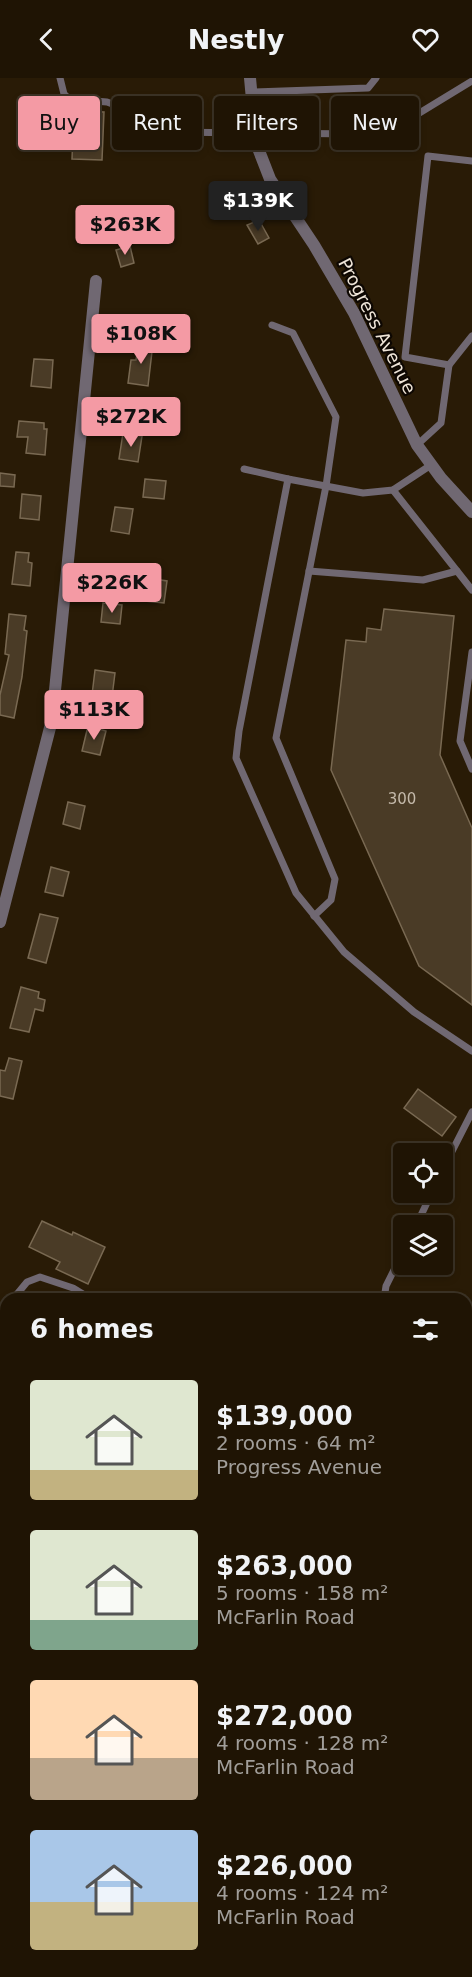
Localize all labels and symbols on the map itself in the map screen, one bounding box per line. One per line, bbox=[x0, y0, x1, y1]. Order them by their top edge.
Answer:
pin: $139K bbox=[216, 181, 300, 232]
pin: $263K bbox=[83, 205, 167, 256]
street label: Progress Avenue bbox=[334, 254, 421, 397]
pin: $108K bbox=[99, 314, 183, 365]
pin: $272K bbox=[89, 397, 173, 448]
pin: $226K bbox=[70, 563, 154, 614]
pin: $113K bbox=[52, 690, 136, 741]
house number: 300 bbox=[388, 790, 416, 808]

